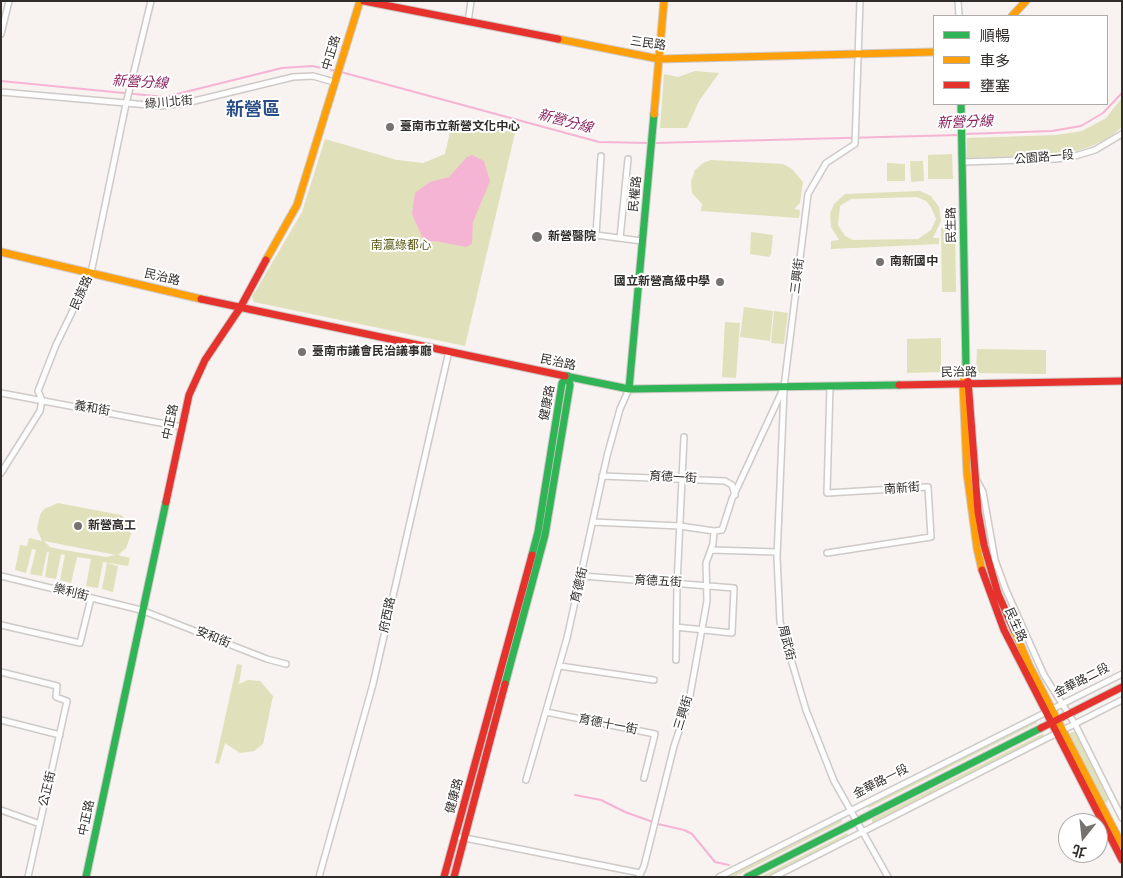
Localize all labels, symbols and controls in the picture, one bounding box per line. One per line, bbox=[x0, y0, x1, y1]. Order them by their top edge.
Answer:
legend bbox=[933, 15, 1108, 105]
text: 順暢 bbox=[980, 27, 1010, 45]
street label: 中正路 bbox=[320, 34, 344, 72]
street label: 三民路 bbox=[629, 34, 667, 54]
text: 車多 bbox=[980, 52, 1010, 70]
water label: 新營分線 bbox=[112, 73, 168, 93]
text: 壅塞 bbox=[980, 77, 1010, 95]
street label: 綠川北街 bbox=[144, 94, 194, 112]
district label: 新營區 bbox=[226, 99, 280, 121]
water label: 新營分線 bbox=[536, 107, 594, 137]
water label: 新營分線 bbox=[937, 114, 993, 132]
place label: 臺南市立新營文化中心 bbox=[400, 120, 520, 134]
marker: 臺南市立新營文化中心 bbox=[384, 121, 396, 133]
street label: 公園路一段 bbox=[1013, 148, 1075, 168]
street label: 民權路 bbox=[627, 175, 645, 213]
street label: 民生路 bbox=[944, 207, 960, 243]
marker: 新營醫院 bbox=[530, 230, 544, 244]
place label: 新營醫院 bbox=[548, 230, 596, 244]
park label: 南瀛綠都心 bbox=[371, 239, 431, 253]
place label: 南新國中 bbox=[890, 255, 938, 269]
marker: 南新國中 bbox=[874, 256, 886, 268]
street label: 三興街 bbox=[789, 257, 807, 295]
street label: 民治路 bbox=[143, 267, 181, 289]
street label: 民族路 bbox=[68, 274, 96, 312]
place label: 國立新營高級中學 bbox=[614, 275, 710, 289]
marker: 國立新營高級中學 bbox=[714, 276, 726, 288]
place label: 臺南市議會民治議事廳 bbox=[312, 345, 432, 359]
marker: 臺南市議會民治議事廳 bbox=[296, 346, 308, 358]
street label: 民治路 bbox=[539, 352, 577, 374]
street label: 民治路 bbox=[941, 365, 977, 381]
street label: 健康路 bbox=[537, 384, 559, 422]
street label: 義和街 bbox=[73, 399, 111, 419]
street label: 中正路 bbox=[160, 403, 182, 441]
street label: 育德一街 bbox=[649, 470, 697, 486]
street label: 南新街 bbox=[884, 481, 920, 497]
place label: 新營高工 bbox=[88, 519, 136, 533]
marker: 新營高工 bbox=[72, 520, 84, 532]
street label: 育德街 bbox=[569, 566, 591, 604]
street label: 育德五街 bbox=[634, 574, 682, 590]
street label: 樂利街 bbox=[52, 582, 90, 604]
street label: 府西路 bbox=[377, 596, 399, 634]
street label: 民生路 bbox=[1001, 606, 1029, 644]
street label: 周武街 bbox=[775, 624, 797, 662]
street label: 安和街 bbox=[194, 625, 232, 651]
street label: 金華路二段 bbox=[1052, 661, 1112, 701]
street label: 三興街 bbox=[672, 694, 696, 732]
street label: 育德十一街 bbox=[577, 712, 639, 738]
street label: 金華路一段 bbox=[851, 762, 911, 802]
street label: 公正街 bbox=[37, 770, 59, 808]
street label: 健康路 bbox=[443, 777, 467, 815]
street label: 中正路 bbox=[76, 799, 98, 837]
north arrow bbox=[1058, 813, 1108, 863]
text: 北 bbox=[1070, 842, 1088, 861]

